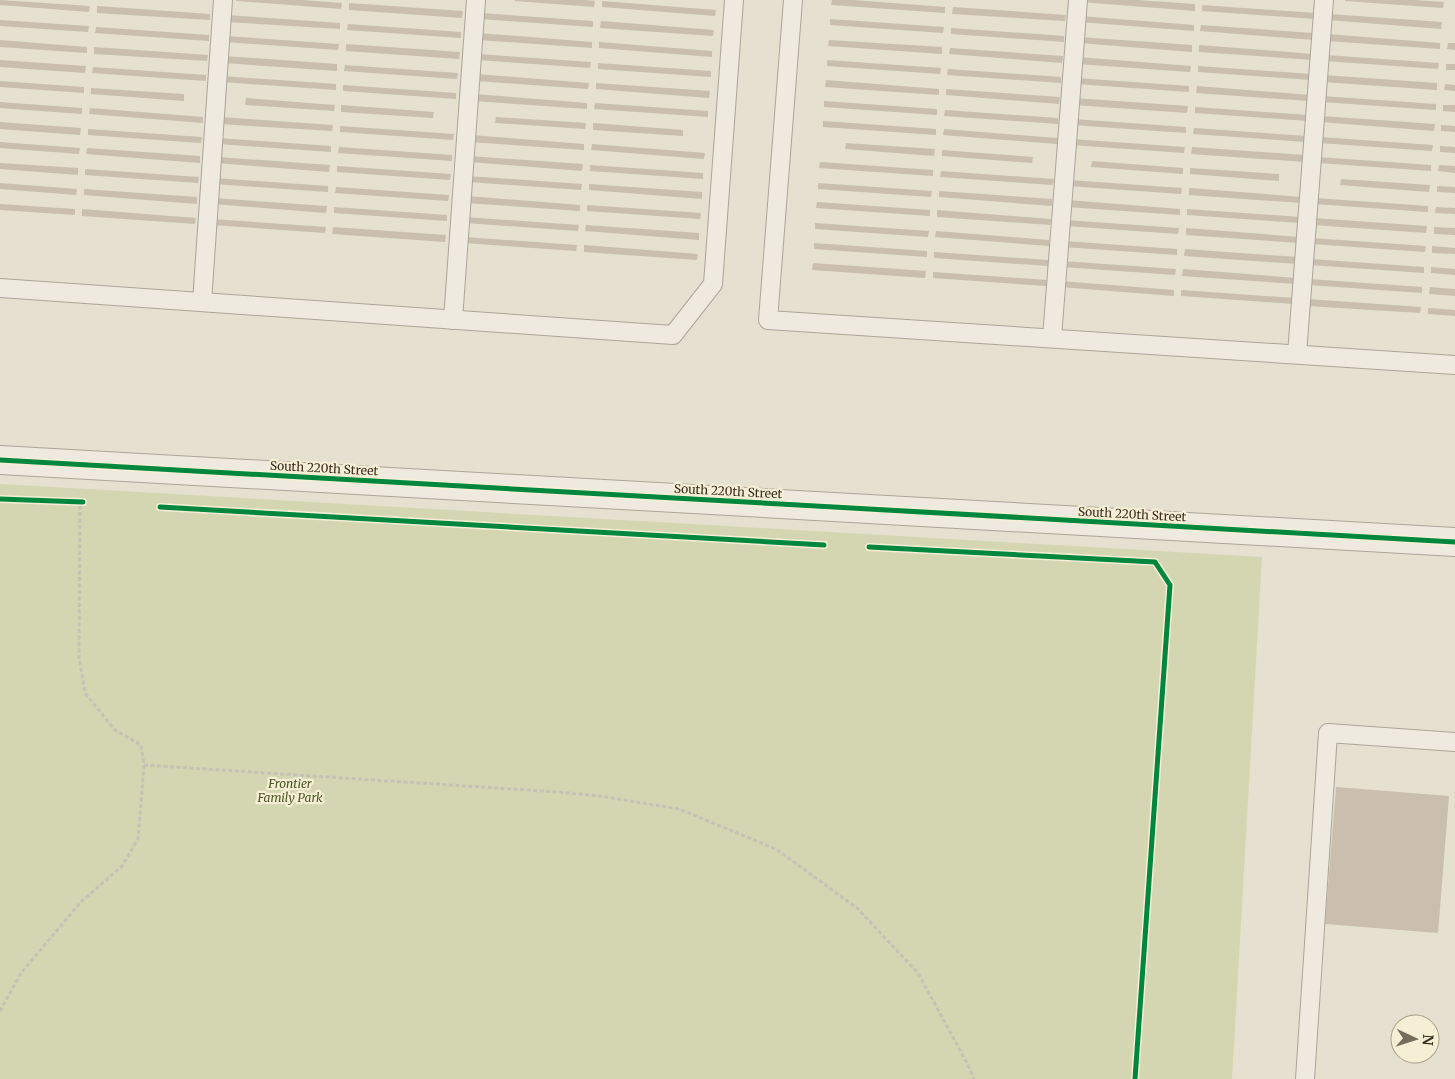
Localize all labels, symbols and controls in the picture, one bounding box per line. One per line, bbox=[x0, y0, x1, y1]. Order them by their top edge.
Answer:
street label: South 220th Street bbox=[270, 458, 379, 478]
street label: South 220th Street bbox=[674, 481, 783, 501]
street label: South 220th Street bbox=[1078, 504, 1187, 524]
park label: Frontier Family Park bbox=[256, 776, 323, 805]
north arrow bbox=[1390, 1014, 1440, 1064]
text: N bbox=[1419, 1034, 1437, 1046]

